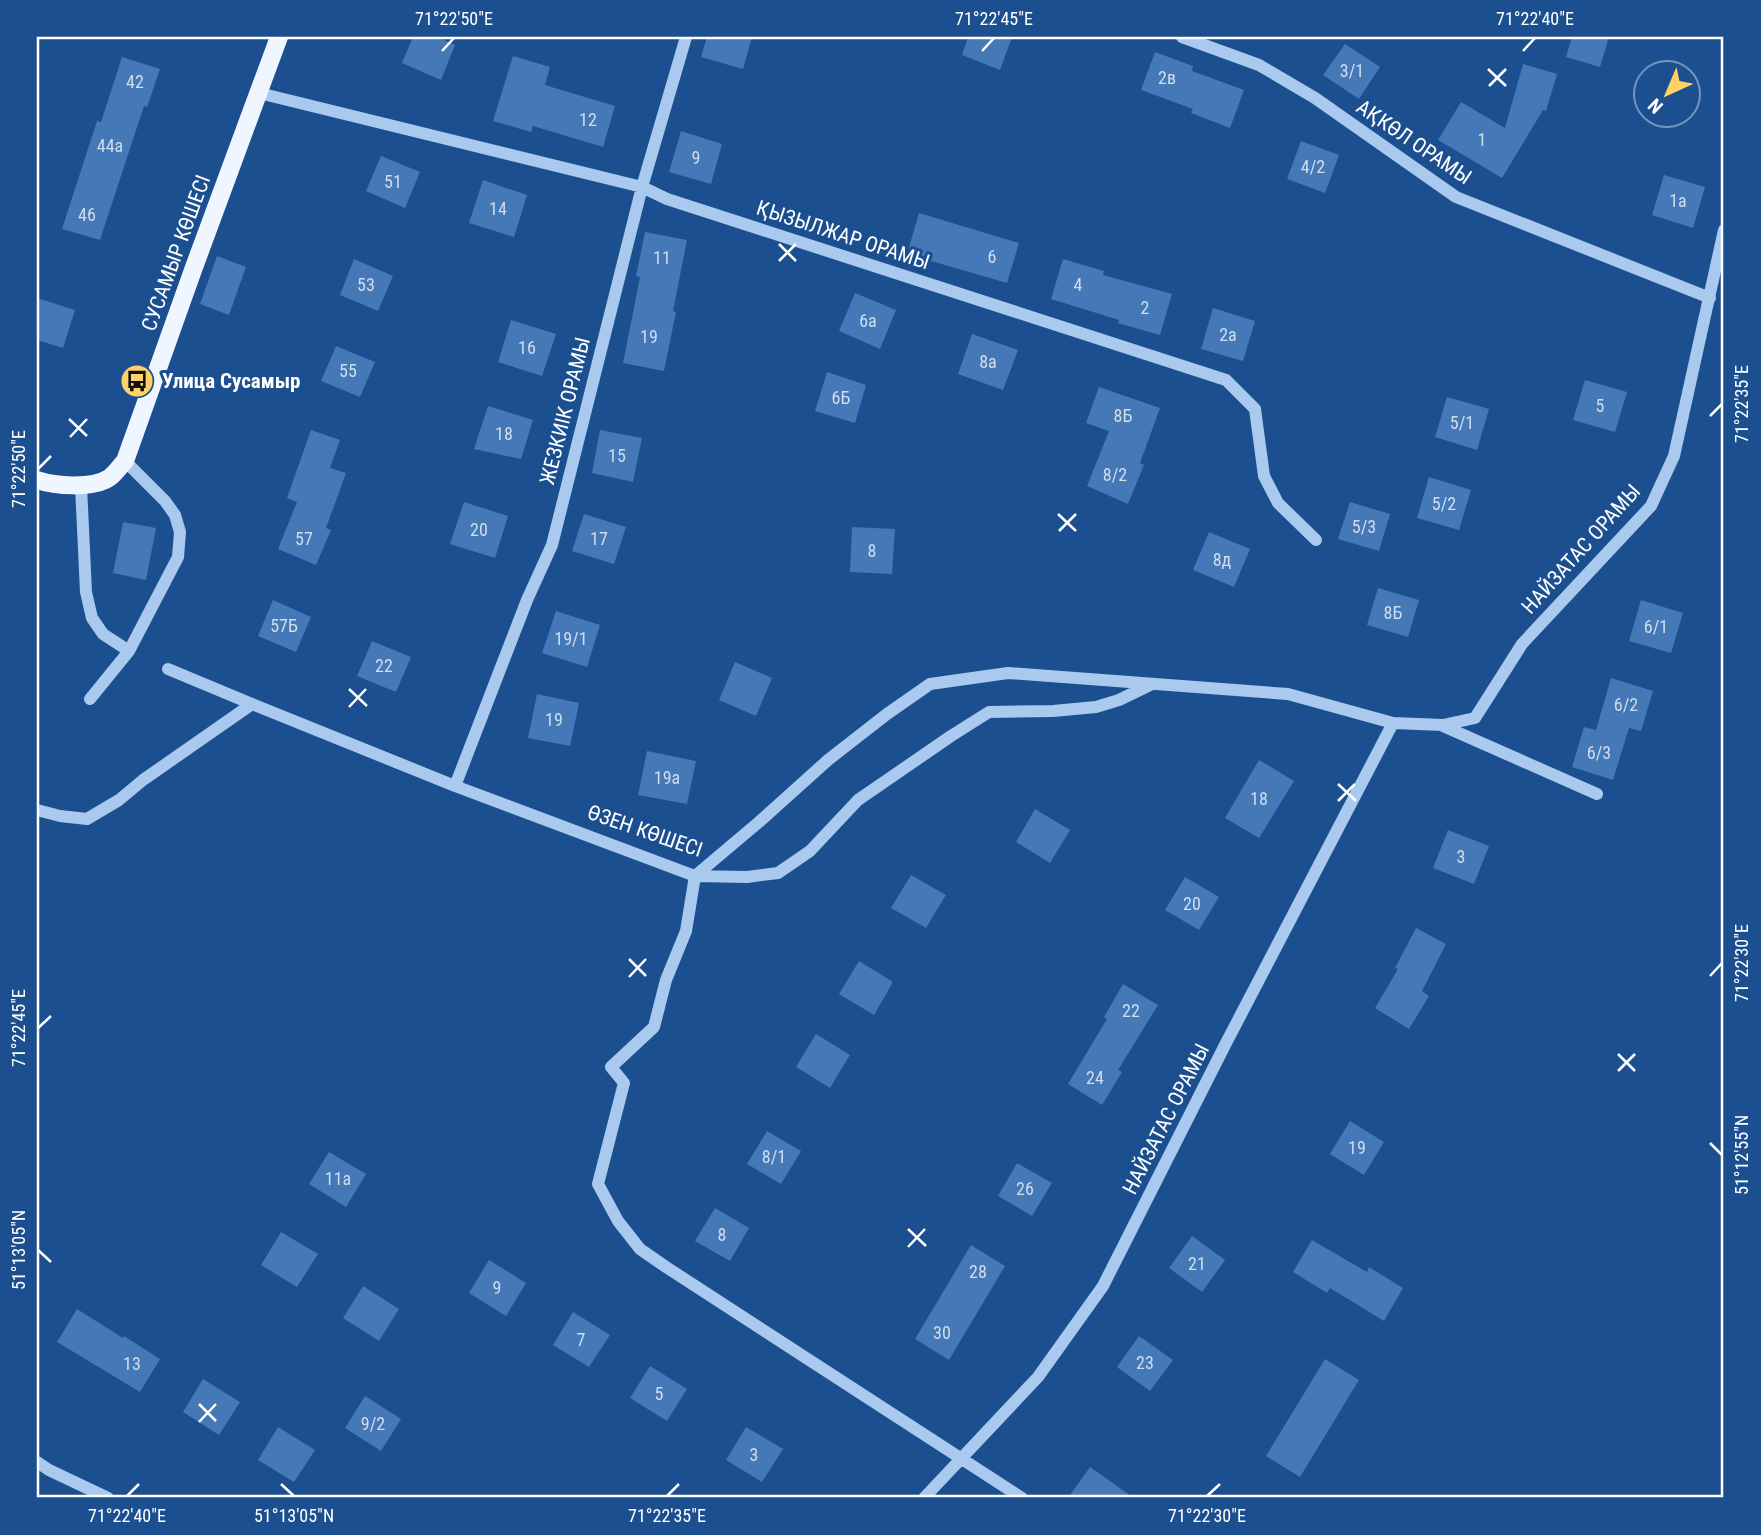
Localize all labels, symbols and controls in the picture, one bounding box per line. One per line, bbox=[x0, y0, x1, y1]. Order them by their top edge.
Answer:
text: 71°22'50"E bbox=[415, 8, 493, 29]
text: 71°22'45"E bbox=[955, 8, 1033, 29]
text: 71°22'40"E bbox=[1496, 8, 1574, 29]
house number: 3/1 bbox=[1340, 60, 1364, 81]
north arrow bbox=[1632, 60, 1702, 130]
house number: 2в bbox=[1158, 67, 1176, 88]
house number: 42 bbox=[126, 71, 144, 92]
text: N bbox=[1643, 94, 1668, 118]
street label: АҚКӨЛ ОРАМЫ bbox=[1352, 95, 1476, 189]
house number: 12 bbox=[579, 109, 597, 130]
house number: 1 bbox=[1478, 129, 1486, 150]
house number: 44а bbox=[97, 135, 123, 156]
house number: 9 bbox=[692, 147, 700, 168]
house number: 4/2 bbox=[1301, 156, 1325, 177]
house number: 51 bbox=[384, 171, 402, 192]
street label: СУСАМЫР КӨШЕСІ bbox=[137, 172, 215, 334]
house number: 1а bbox=[1669, 190, 1687, 211]
street label: ҚЫЗЫЛЖАР ОРАМЫ bbox=[753, 196, 933, 274]
house number: 14 bbox=[489, 198, 507, 219]
house number: 46 bbox=[78, 204, 96, 225]
house number: 6 bbox=[988, 246, 996, 267]
house number: 11 bbox=[653, 247, 671, 268]
house number: 53 bbox=[357, 274, 375, 295]
house number: 4 bbox=[1074, 274, 1083, 295]
house number: 2 bbox=[1141, 297, 1150, 318]
house number: 6а bbox=[859, 310, 877, 331]
house number: 2а bbox=[1219, 324, 1237, 345]
house number: 19 bbox=[640, 326, 658, 347]
street label: ЖЕЗКИІК ОРАМЫ bbox=[535, 335, 595, 487]
house number: 16 bbox=[518, 337, 536, 358]
house number: 8а bbox=[979, 351, 997, 372]
house number: 55 bbox=[339, 360, 357, 381]
bus stop icon: Улица Сусамыр bbox=[118, 362, 156, 400]
text: 71°22'35"E bbox=[1731, 365, 1752, 443]
place label: Улица Сусамыр bbox=[162, 369, 300, 393]
house number: 6Б bbox=[832, 387, 850, 408]
house number: 5 bbox=[1596, 395, 1605, 416]
house number: 8Б bbox=[1114, 405, 1132, 426]
house number: 5/1 bbox=[1450, 412, 1474, 433]
house number: 18 bbox=[495, 423, 513, 444]
text: 71°22'50"E bbox=[8, 430, 29, 508]
house number: 15 bbox=[608, 445, 626, 466]
house number: 8/2 bbox=[1103, 464, 1127, 485]
street label: НАЙЗАТАС ОРАМЫ bbox=[1517, 479, 1645, 619]
house number: 5/2 bbox=[1432, 493, 1456, 514]
house number: 5/3 bbox=[1352, 516, 1376, 537]
house number: 20 bbox=[470, 519, 488, 540]
house number: 57 bbox=[295, 528, 313, 549]
house number: 17 bbox=[590, 528, 608, 549]
house number: 8 bbox=[868, 540, 876, 561]
house number: 8д bbox=[1213, 549, 1232, 570]
house number: 8Б bbox=[1384, 602, 1402, 623]
house number: 57Б bbox=[270, 615, 298, 636]
house number: 6/1 bbox=[1644, 616, 1668, 637]
house number: 19/1 bbox=[554, 628, 588, 649]
house number: 22 bbox=[375, 655, 393, 676]
house number: 6/2 bbox=[1614, 694, 1638, 715]
house number: 19 bbox=[545, 709, 563, 730]
house number: 6/3 bbox=[1587, 742, 1611, 763]
house number: 19а bbox=[654, 767, 680, 788]
house number: 18 bbox=[1250, 788, 1268, 809]
street label: ӨЗЕН КӨШЕСІ bbox=[584, 800, 706, 862]
house number: 3 bbox=[1457, 846, 1465, 867]
house number: 20 bbox=[1183, 893, 1201, 914]
text: 71°22'30"E bbox=[1731, 924, 1752, 1002]
text: 71°22'45"E bbox=[8, 989, 29, 1067]
house number: 22 bbox=[1122, 1000, 1140, 1021]
street label: НАЙЗАТАС ОРАМЫ bbox=[1118, 1040, 1214, 1198]
house number: 24 bbox=[1086, 1067, 1104, 1088]
text: 51°12'55"N bbox=[1731, 1115, 1752, 1195]
house number: 19 bbox=[1348, 1137, 1366, 1158]
house number: 8/1 bbox=[762, 1146, 786, 1167]
house number: 11а bbox=[325, 1168, 351, 1189]
house number: 26 bbox=[1016, 1178, 1034, 1199]
text: 51°13'05"N bbox=[8, 1210, 29, 1290]
house number: 8 bbox=[718, 1224, 726, 1245]
house number: 21 bbox=[1188, 1253, 1206, 1274]
house number: 28 bbox=[969, 1261, 987, 1282]
house number: 9 bbox=[493, 1277, 501, 1298]
house number: 30 bbox=[933, 1322, 951, 1343]
house number: 7 bbox=[577, 1329, 586, 1350]
house number: 23 bbox=[1136, 1352, 1154, 1373]
house number: 13 bbox=[123, 1353, 141, 1374]
house number: 5 bbox=[655, 1383, 664, 1404]
house number: 9/2 bbox=[361, 1413, 385, 1434]
house number: 3 bbox=[750, 1444, 758, 1465]
text: 71°22'40"E bbox=[88, 1505, 166, 1526]
text: 51°13'05"N bbox=[254, 1505, 334, 1526]
text: 71°22'35"E bbox=[628, 1505, 706, 1526]
text: 71°22'30"E bbox=[1168, 1505, 1246, 1526]

